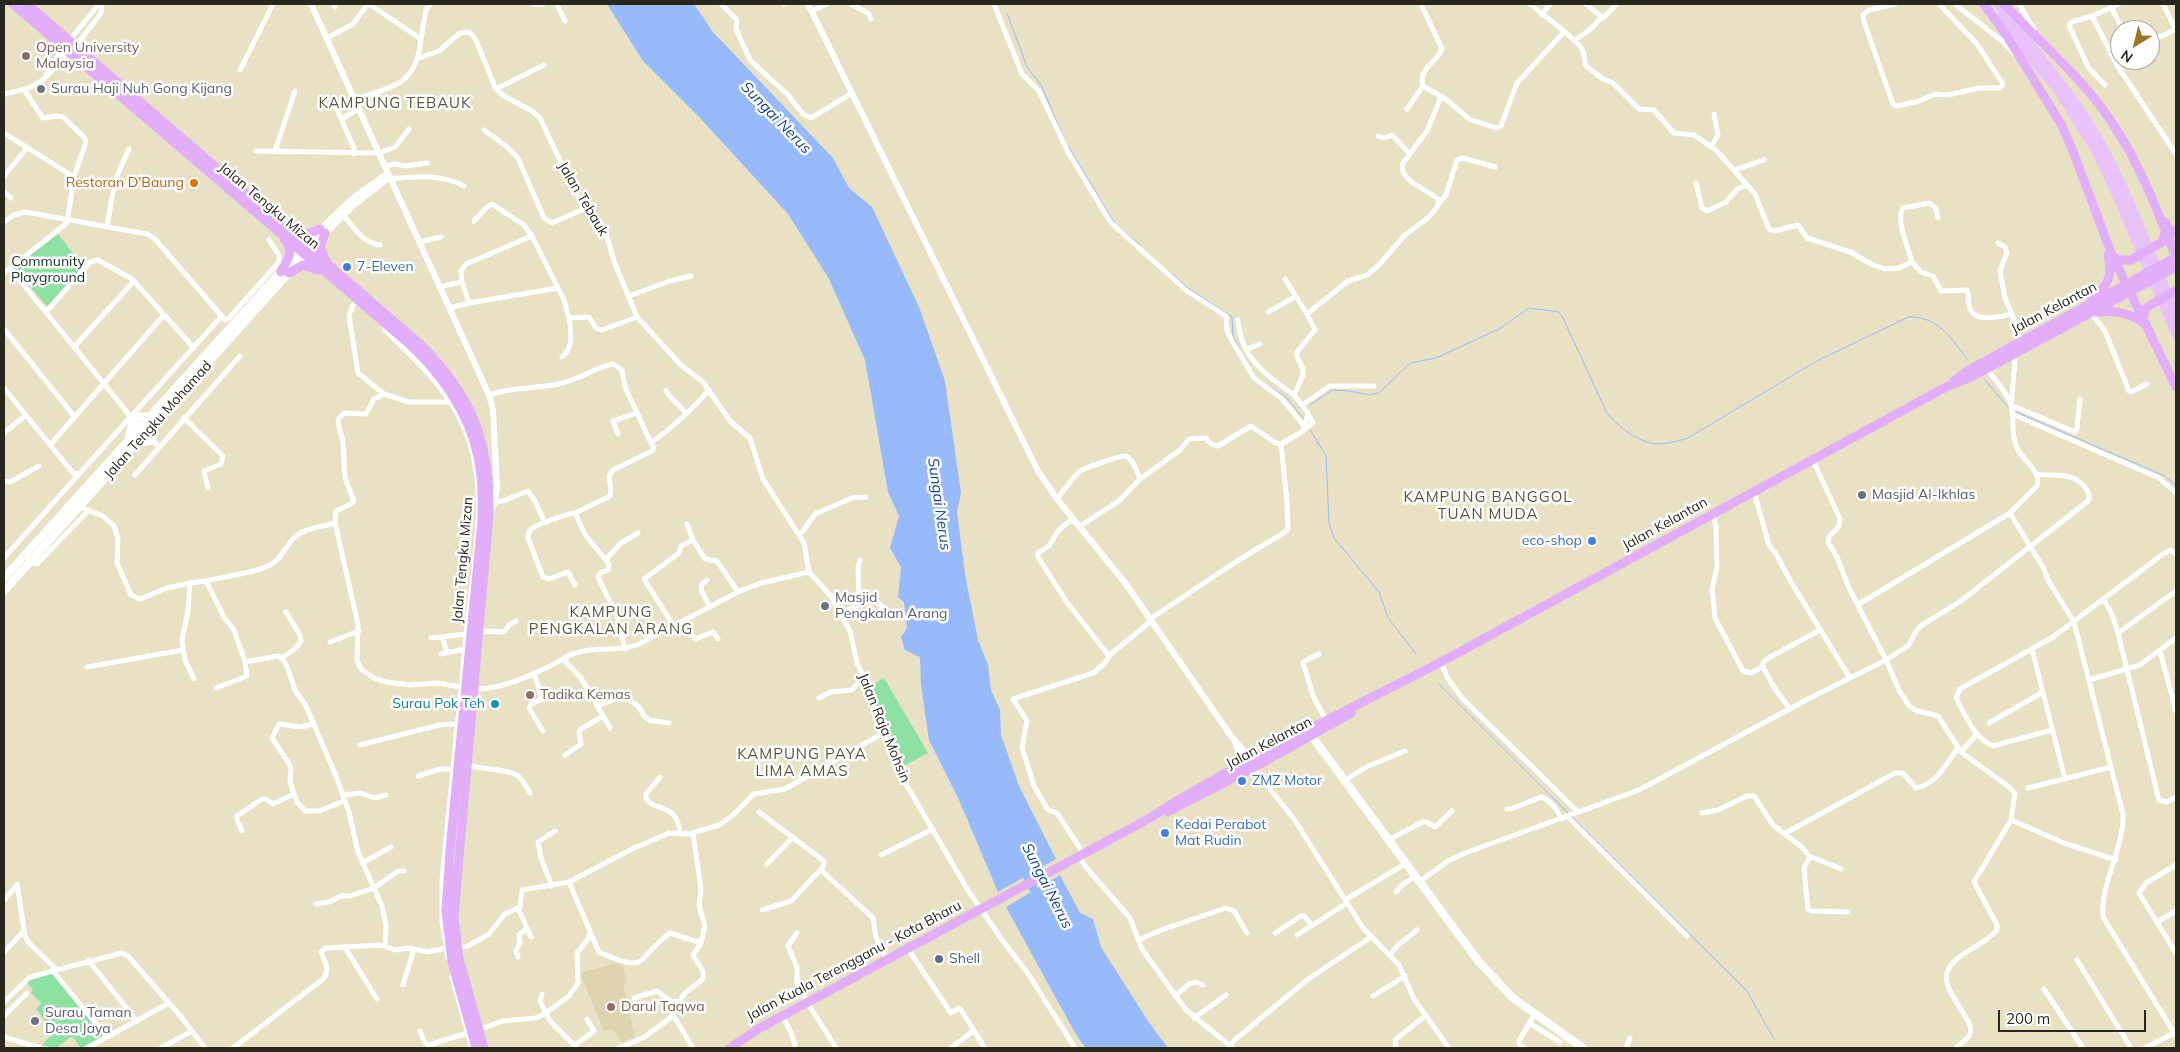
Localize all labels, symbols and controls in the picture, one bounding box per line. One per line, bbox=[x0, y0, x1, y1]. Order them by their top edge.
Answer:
north arrow bbox=[2110, 20, 2160, 70]
place label: Open University Malaysia bbox=[36, 40, 139, 72]
text: N bbox=[2117, 46, 2136, 67]
marker: Open University Malaysia bbox=[20, 50, 32, 62]
water label: Sungai Nerus bbox=[737, 78, 815, 158]
place label: Surau Haji Nuh Gong Kijang bbox=[51, 81, 232, 97]
marker: Surau Haji Nuh Gong Kijang bbox=[35, 83, 47, 95]
district label: KAMPUNG TEBAUK bbox=[317, 94, 473, 112]
street label: Jalan Tengku Mizan bbox=[215, 159, 323, 253]
street label: Jalan Tebauk bbox=[554, 159, 612, 239]
place label: Restoran D'Baung bbox=[66, 175, 184, 191]
marker: Restoran D'Baung bbox=[188, 177, 200, 189]
park label: Community Playground bbox=[11, 254, 85, 286]
place label: 7-Eleven bbox=[357, 259, 414, 275]
marker: 7-Eleven bbox=[341, 261, 353, 273]
street label: Jalan Kelantan bbox=[2008, 278, 2100, 338]
street label: Jalan Tengku Mohamad bbox=[101, 358, 215, 482]
water label: Sungai Nerus bbox=[924, 457, 954, 551]
place label: Masjid Al-Ikhlas bbox=[1872, 487, 1975, 503]
district label: KAMPUNG BANGGOL TUAN MUDA bbox=[1402, 488, 1574, 523]
marker: Masjid Al-Ikhlas bbox=[1856, 489, 1868, 501]
street label: Jalan Kelantan bbox=[1620, 494, 1710, 554]
street label: Jalan Tengku Mizan bbox=[449, 496, 477, 624]
place label: eco-shop bbox=[1522, 533, 1582, 549]
marker: eco-shop bbox=[1586, 535, 1598, 547]
place label: Masjid Pengkalan Arang bbox=[835, 590, 948, 622]
marker: Masjid Pengkalan Arang bbox=[819, 600, 831, 612]
district label: KAMPUNG PENGKALAN ARANG bbox=[527, 603, 695, 638]
street label: Jalan Raja Mohsin bbox=[854, 671, 914, 785]
place label: Tadika Kemas bbox=[540, 687, 631, 703]
marker: Tadika Kemas bbox=[524, 689, 536, 701]
place label: Surau Pok Teh bbox=[392, 696, 485, 712]
marker: Surau Pok Teh bbox=[489, 698, 501, 710]
street label: Jalan Kelantan bbox=[1223, 713, 1315, 773]
district label: KAMPUNG PAYA LIMA AMAS bbox=[736, 745, 868, 780]
place label: ZMZ Motor bbox=[1252, 773, 1322, 789]
marker: ZMZ Motor bbox=[1236, 775, 1248, 787]
place label: Kedai Perabot Mat Rudin bbox=[1175, 817, 1266, 850]
marker: Kedai Perabot Mat Rudin bbox=[1159, 827, 1171, 839]
water label: Sungai Nerus bbox=[1018, 840, 1076, 932]
street label: Jalan Kuala Terengganu - Kota Bharu bbox=[744, 897, 964, 1025]
place label: Shell bbox=[949, 951, 980, 967]
marker: Shell bbox=[933, 953, 945, 965]
place label: Darul Taqwa bbox=[621, 999, 705, 1015]
scale bar bbox=[2000, 1000, 2148, 1032]
marker: Darul Taqwa bbox=[605, 1001, 617, 1013]
place label: Surau Taman Desa Jaya bbox=[45, 1005, 132, 1038]
text: 200 m bbox=[2006, 1009, 2050, 1028]
marker: Surau Taman Desa Jaya bbox=[29, 1015, 41, 1027]

